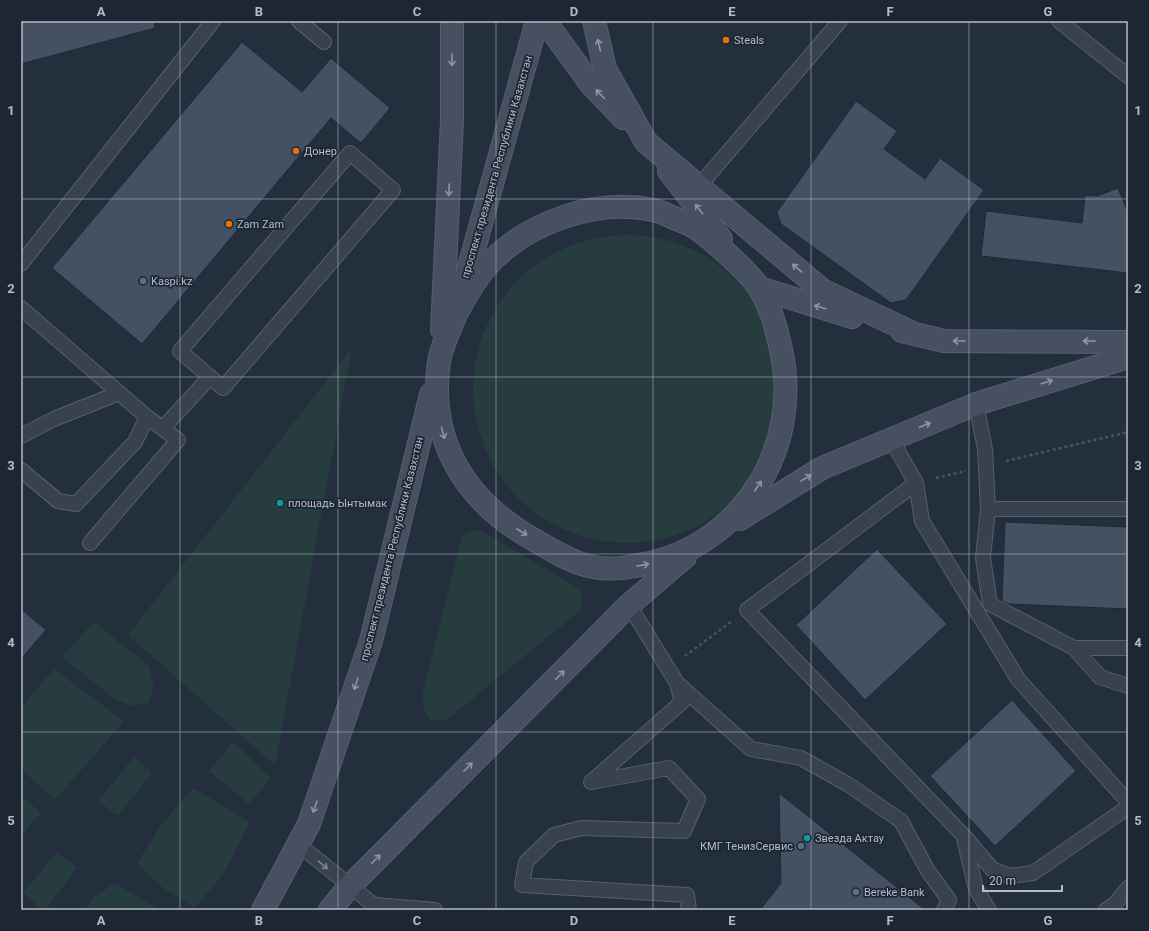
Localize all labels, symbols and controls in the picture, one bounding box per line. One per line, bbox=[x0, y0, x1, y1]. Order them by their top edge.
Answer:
text: A bbox=[97, 4, 106, 19]
text: B bbox=[255, 4, 263, 19]
text: C bbox=[413, 4, 422, 19]
text: D bbox=[570, 4, 578, 19]
text: E bbox=[728, 4, 736, 19]
text: F bbox=[886, 4, 894, 19]
text: G bbox=[1044, 4, 1053, 19]
place label: Steals bbox=[734, 34, 765, 47]
marker: Steals bbox=[721, 35, 731, 45]
one-way arrow bbox=[595, 38, 603, 51]
one-way arrow bbox=[448, 53, 456, 66]
street label: проспект президента Республики Казахстан bbox=[459, 54, 535, 280]
one-way arrow bbox=[595, 89, 605, 99]
text: 1 bbox=[7, 103, 15, 118]
text: 1 bbox=[1134, 103, 1142, 118]
place label: Донер bbox=[304, 145, 337, 158]
marker: Донер bbox=[291, 146, 301, 156]
one-way arrow bbox=[445, 183, 452, 196]
one-way arrow bbox=[694, 204, 703, 215]
place label: Zam Zam bbox=[237, 218, 284, 231]
marker: Zam Zam bbox=[224, 219, 234, 229]
one-way arrow bbox=[791, 264, 802, 273]
place label: Kaspi.kz bbox=[151, 275, 193, 288]
marker: Kaspi.kz bbox=[138, 276, 148, 286]
text: 2 bbox=[7, 281, 15, 296]
text: 2 bbox=[1134, 281, 1142, 296]
one-way arrow bbox=[813, 303, 826, 310]
one-way arrow bbox=[953, 337, 966, 345]
one-way arrow bbox=[1083, 337, 1096, 345]
one-way arrow bbox=[1040, 378, 1053, 385]
one-way arrow bbox=[918, 421, 930, 428]
one-way arrow bbox=[439, 427, 447, 440]
street label: проспект президента Республики Казахстан bbox=[358, 435, 426, 663]
text: 3 bbox=[7, 458, 15, 473]
text: 3 bbox=[1134, 458, 1142, 473]
one-way arrow bbox=[800, 474, 811, 482]
one-way arrow bbox=[754, 481, 762, 492]
place label: площадь Ынтымак bbox=[288, 497, 387, 510]
marker: площадь Ынтымак bbox=[275, 498, 285, 508]
one-way arrow bbox=[516, 529, 528, 537]
one-way arrow bbox=[636, 560, 649, 568]
text: 4 bbox=[7, 635, 15, 650]
text: 4 bbox=[1134, 635, 1142, 650]
one-way arrow bbox=[555, 670, 565, 680]
one-way arrow bbox=[352, 678, 360, 690]
one-way arrow bbox=[463, 762, 473, 772]
one-way arrow bbox=[311, 800, 318, 813]
text: 5 bbox=[7, 813, 15, 828]
text: 5 bbox=[1134, 813, 1142, 828]
place label: Звезда Актау bbox=[815, 832, 885, 845]
marker: Звезда Актау bbox=[802, 833, 812, 843]
place label: КМГ ТенизСервис bbox=[700, 840, 793, 853]
marker: КМГ ТенизСервис bbox=[796, 841, 806, 851]
one-way arrow bbox=[371, 854, 381, 864]
one-way arrow bbox=[318, 861, 329, 870]
scale bar bbox=[983, 867, 1062, 893]
text: 20 m bbox=[989, 874, 1016, 888]
place label: Bereke Bank bbox=[864, 886, 925, 899]
marker: Bereke Bank bbox=[851, 887, 861, 897]
text: A bbox=[97, 913, 106, 928]
text: B bbox=[255, 913, 263, 928]
text: C bbox=[413, 913, 422, 928]
text: D bbox=[570, 913, 578, 928]
text: E bbox=[728, 913, 736, 928]
text: F bbox=[886, 913, 894, 928]
text: G bbox=[1044, 913, 1053, 928]

